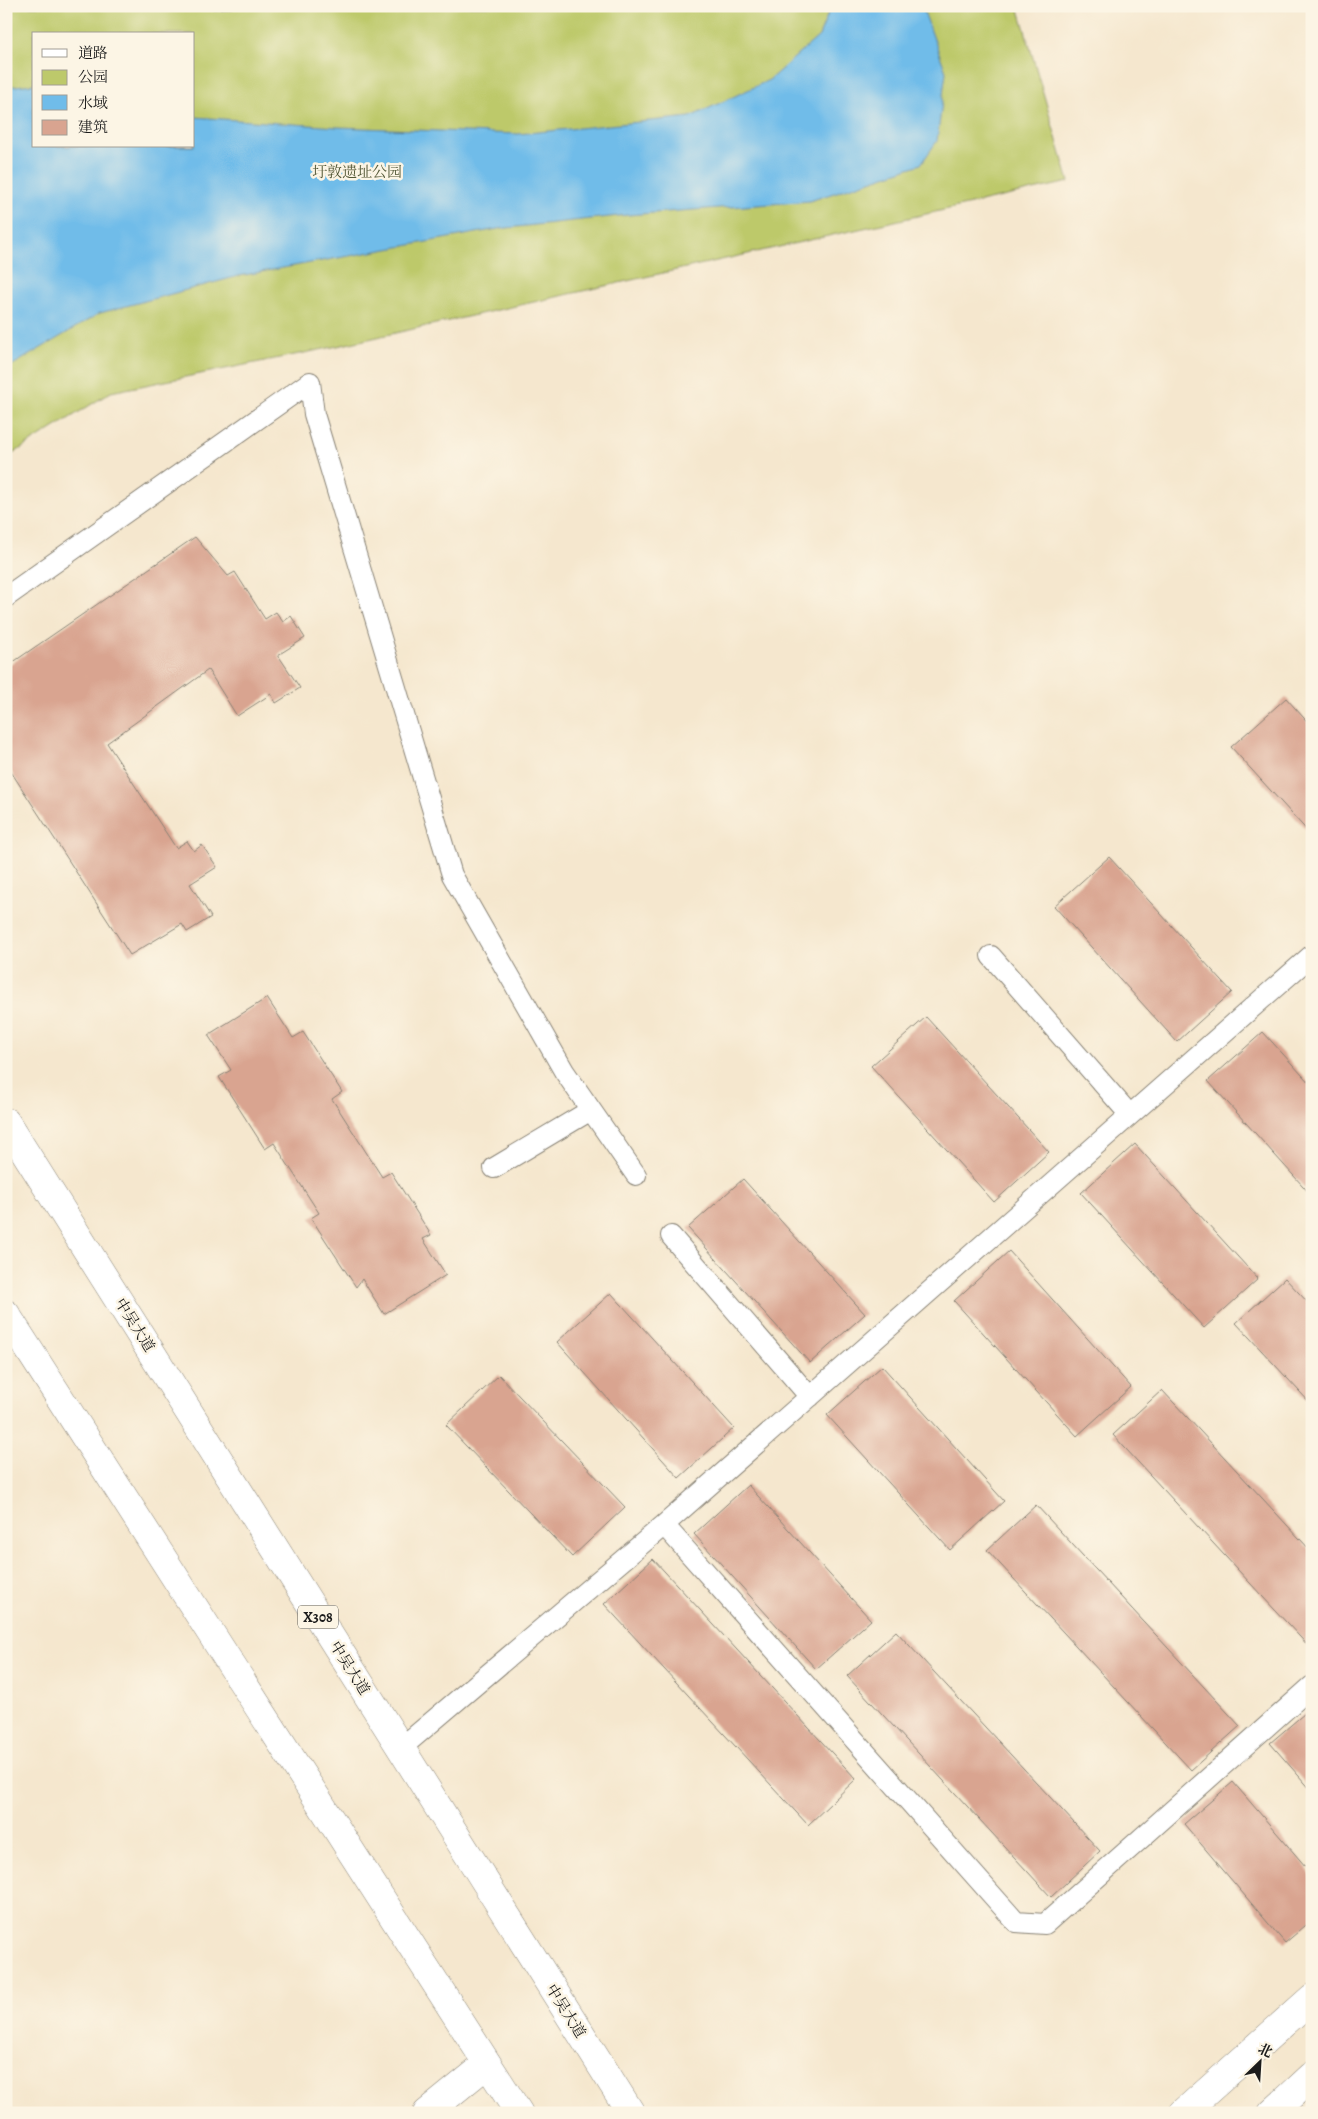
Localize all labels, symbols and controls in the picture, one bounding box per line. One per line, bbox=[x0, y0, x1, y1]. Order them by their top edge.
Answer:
legend bbox=[32, 32, 195, 148]
text: 道路 bbox=[78, 43, 108, 63]
text: 公园 bbox=[78, 67, 108, 87]
text: 水域 bbox=[78, 93, 108, 113]
text: 建筑 bbox=[78, 117, 108, 137]
park label: 圩敦遗址公园 bbox=[312, 162, 402, 182]
street label: 中吴大道 bbox=[111, 1294, 159, 1356]
road number: X308 bbox=[298, 1605, 338, 1628]
street label: 中吴大道 bbox=[326, 1637, 374, 1699]
street label: 中吴大道 bbox=[542, 1980, 590, 2042]
north arrow bbox=[1236, 2036, 1286, 2086]
text: 北 bbox=[1255, 2039, 1276, 2062]

